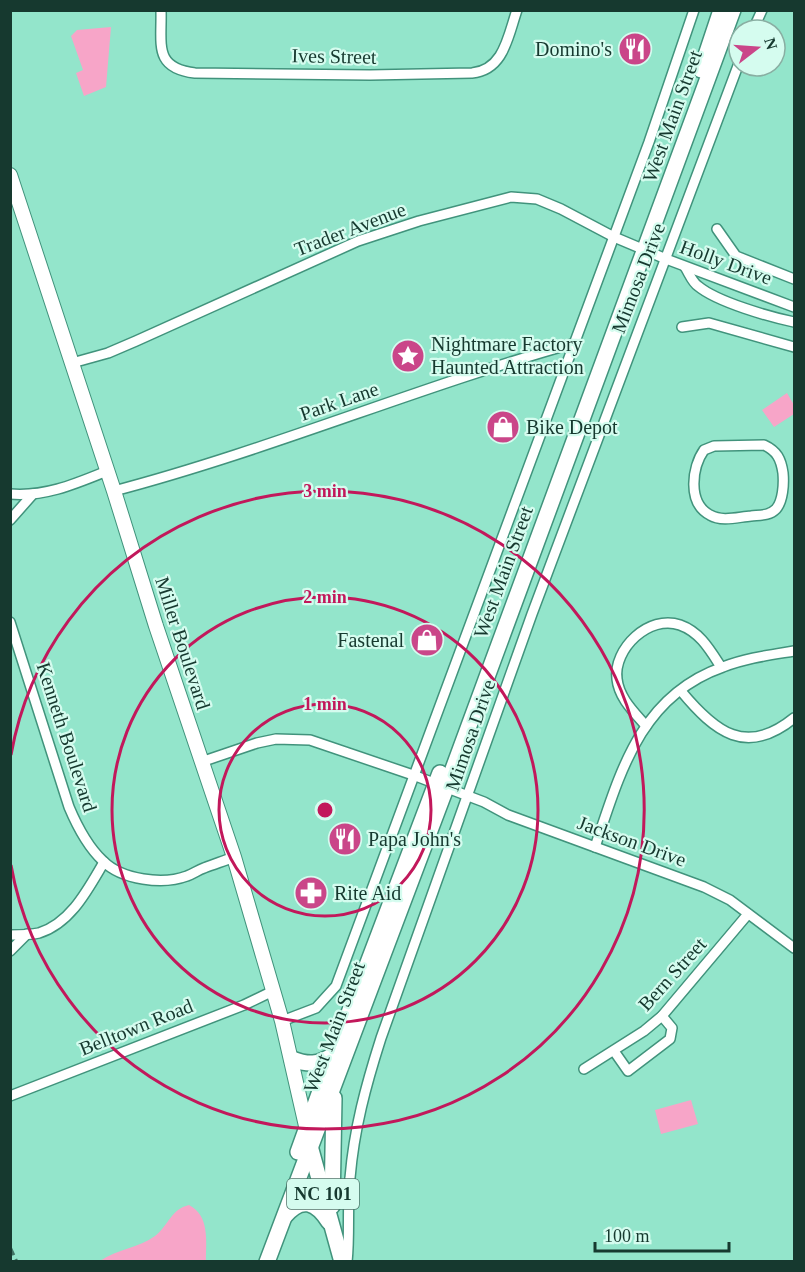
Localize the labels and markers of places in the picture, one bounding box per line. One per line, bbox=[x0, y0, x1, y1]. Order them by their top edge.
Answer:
restaurant icon: Domino's bbox=[617, 31, 653, 67]
place label: Domino's bbox=[535, 38, 612, 60]
place label: Nightmare Factory Haunted Attraction bbox=[431, 333, 584, 378]
place icon: Nightmare Factory Haunted Attraction bbox=[390, 338, 426, 374]
shop icon: Bike Depot bbox=[485, 409, 521, 445]
place label: Bike Depot bbox=[526, 416, 618, 439]
shop icon: Fastenal bbox=[409, 622, 445, 658]
place label: Fastenal bbox=[337, 629, 404, 651]
centre of rings bbox=[315, 800, 335, 820]
restaurant icon: Papa John's bbox=[327, 821, 363, 857]
place label: Papa John's bbox=[368, 828, 461, 851]
pharmacy icon: Rite Aid bbox=[293, 875, 329, 911]
place label: Rite Aid bbox=[334, 882, 401, 904]

